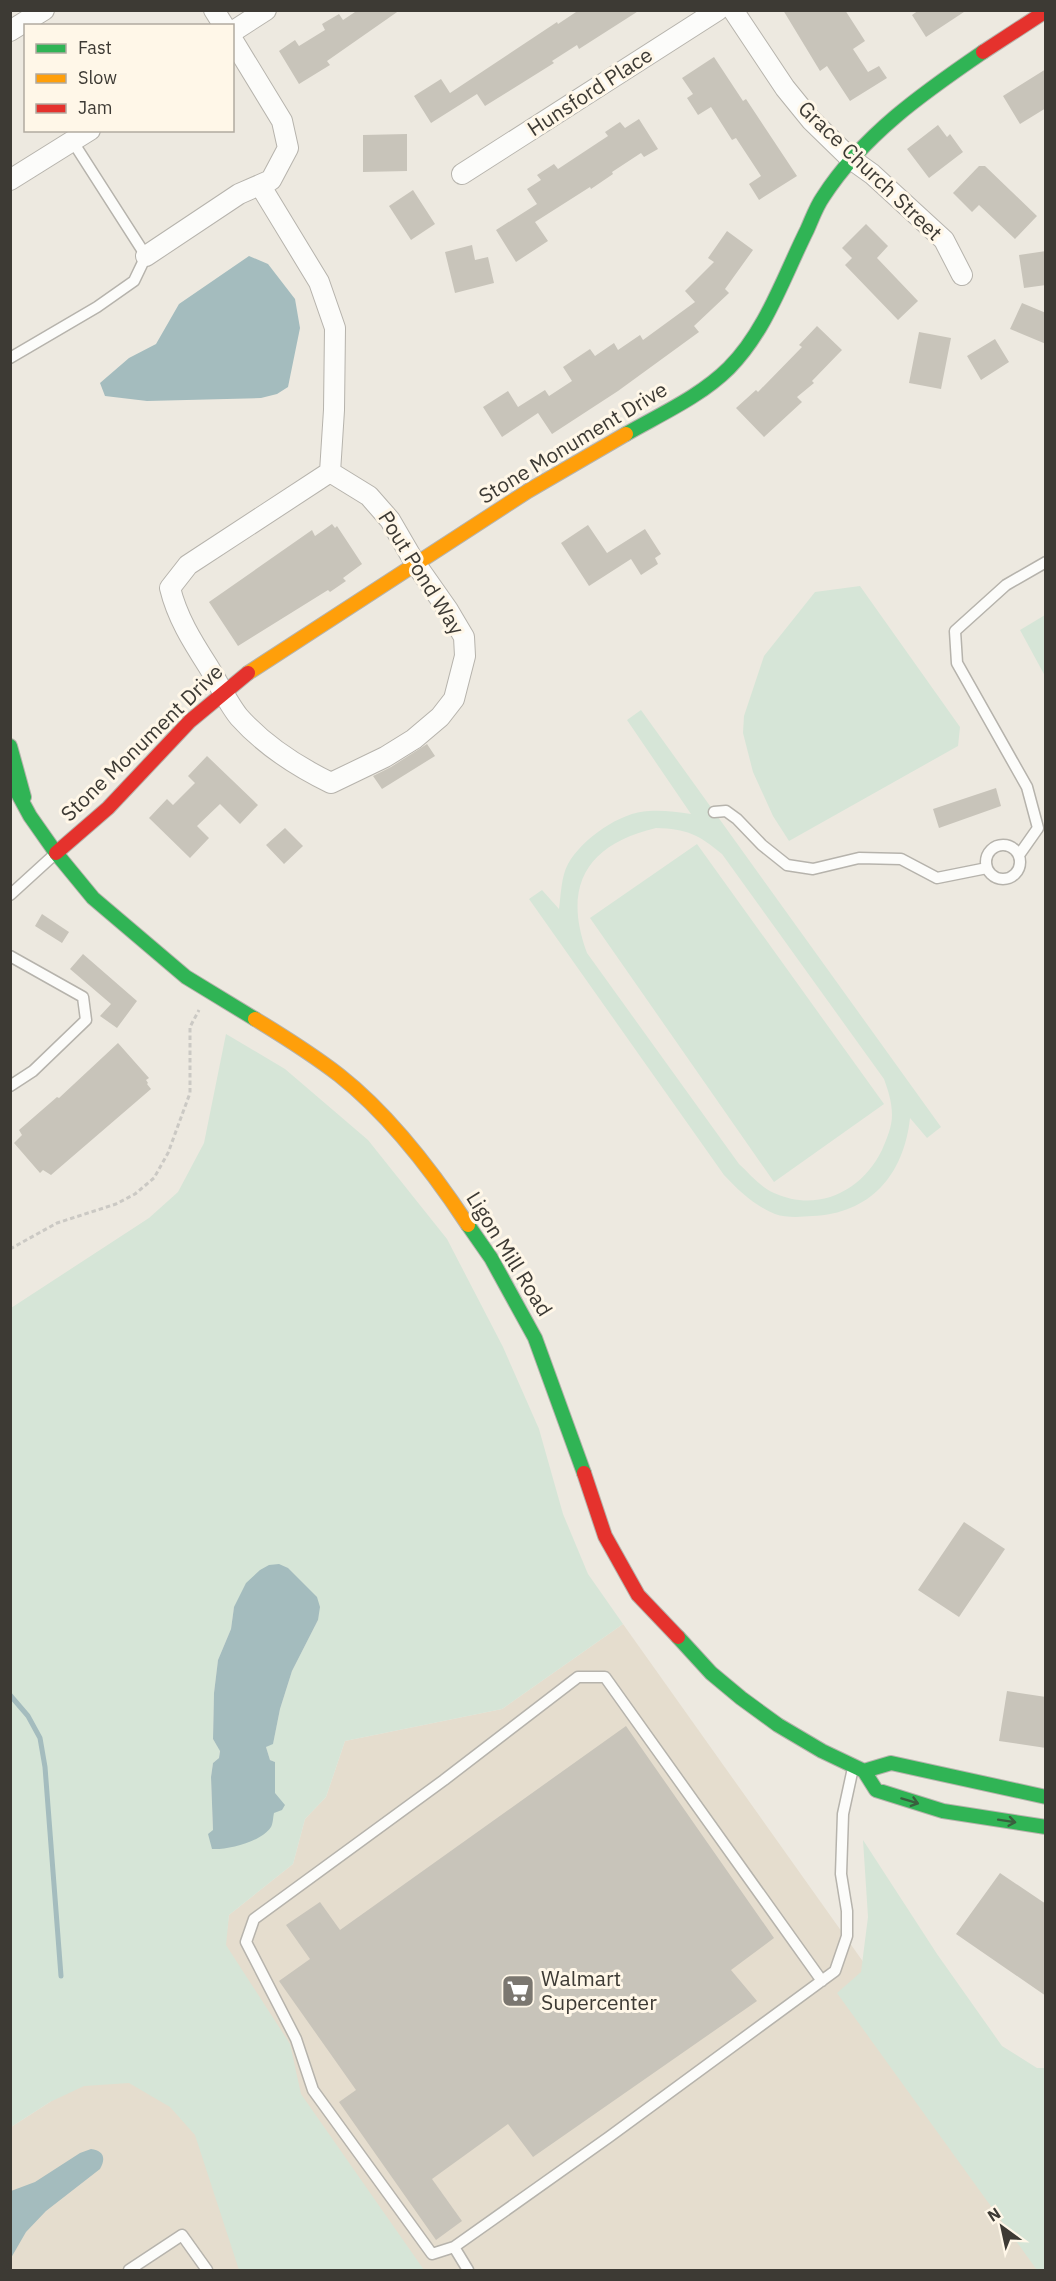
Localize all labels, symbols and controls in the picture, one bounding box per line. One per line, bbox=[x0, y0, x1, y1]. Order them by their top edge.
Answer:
legend bbox=[24, 24, 234, 132]
text: Fast bbox=[78, 36, 112, 59]
street label: Hunsford Place bbox=[522, 40, 657, 142]
text: Slow bbox=[78, 66, 117, 89]
street label: Grace Church Street bbox=[793, 94, 949, 246]
text: Jam bbox=[78, 96, 113, 119]
street label: Stone Monument Drive bbox=[473, 375, 672, 510]
street label: Pout Pond Way bbox=[372, 505, 471, 640]
street label: Stone Monument Drive bbox=[54, 657, 228, 827]
street label: Ligon Mill Road bbox=[460, 1186, 559, 1321]
one-way arrow bbox=[900, 1796, 919, 1807]
one-way arrow bbox=[996, 1815, 1016, 1826]
place label: Walmart Supercenter bbox=[541, 1964, 657, 2016]
supermarket icon: Walmart Supercenter bbox=[500, 1973, 536, 2009]
north arrow bbox=[972, 2197, 1032, 2257]
text: N bbox=[984, 2203, 1004, 2226]

